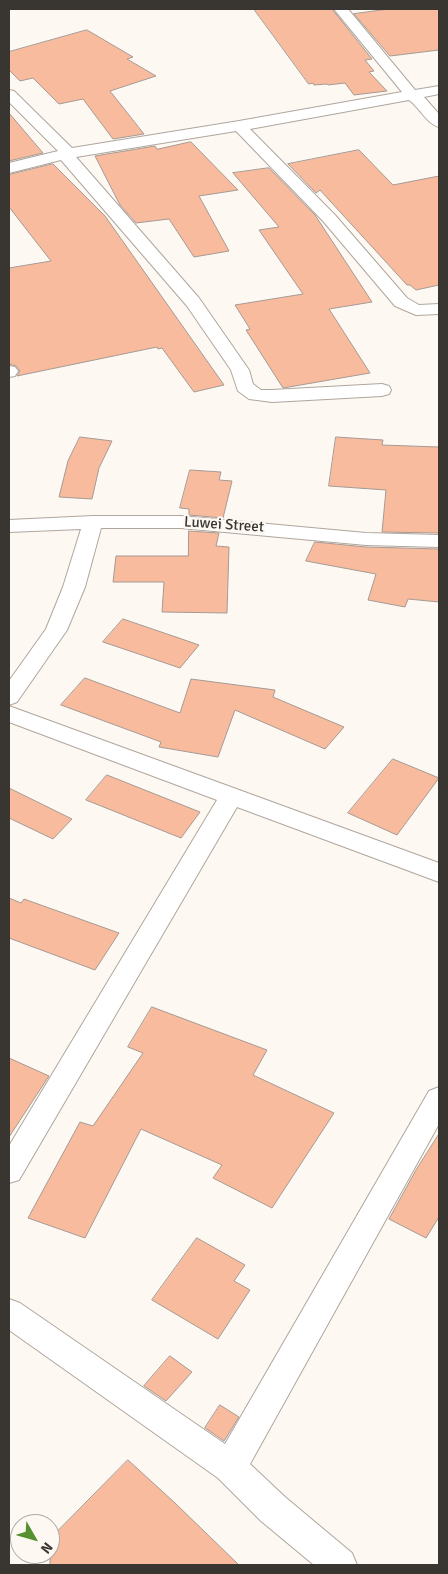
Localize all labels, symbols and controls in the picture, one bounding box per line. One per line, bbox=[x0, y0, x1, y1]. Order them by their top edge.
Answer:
street label: Luwei Street bbox=[183, 513, 265, 537]
north arrow bbox=[10, 1514, 60, 1564]
text: N bbox=[37, 1539, 56, 1557]

